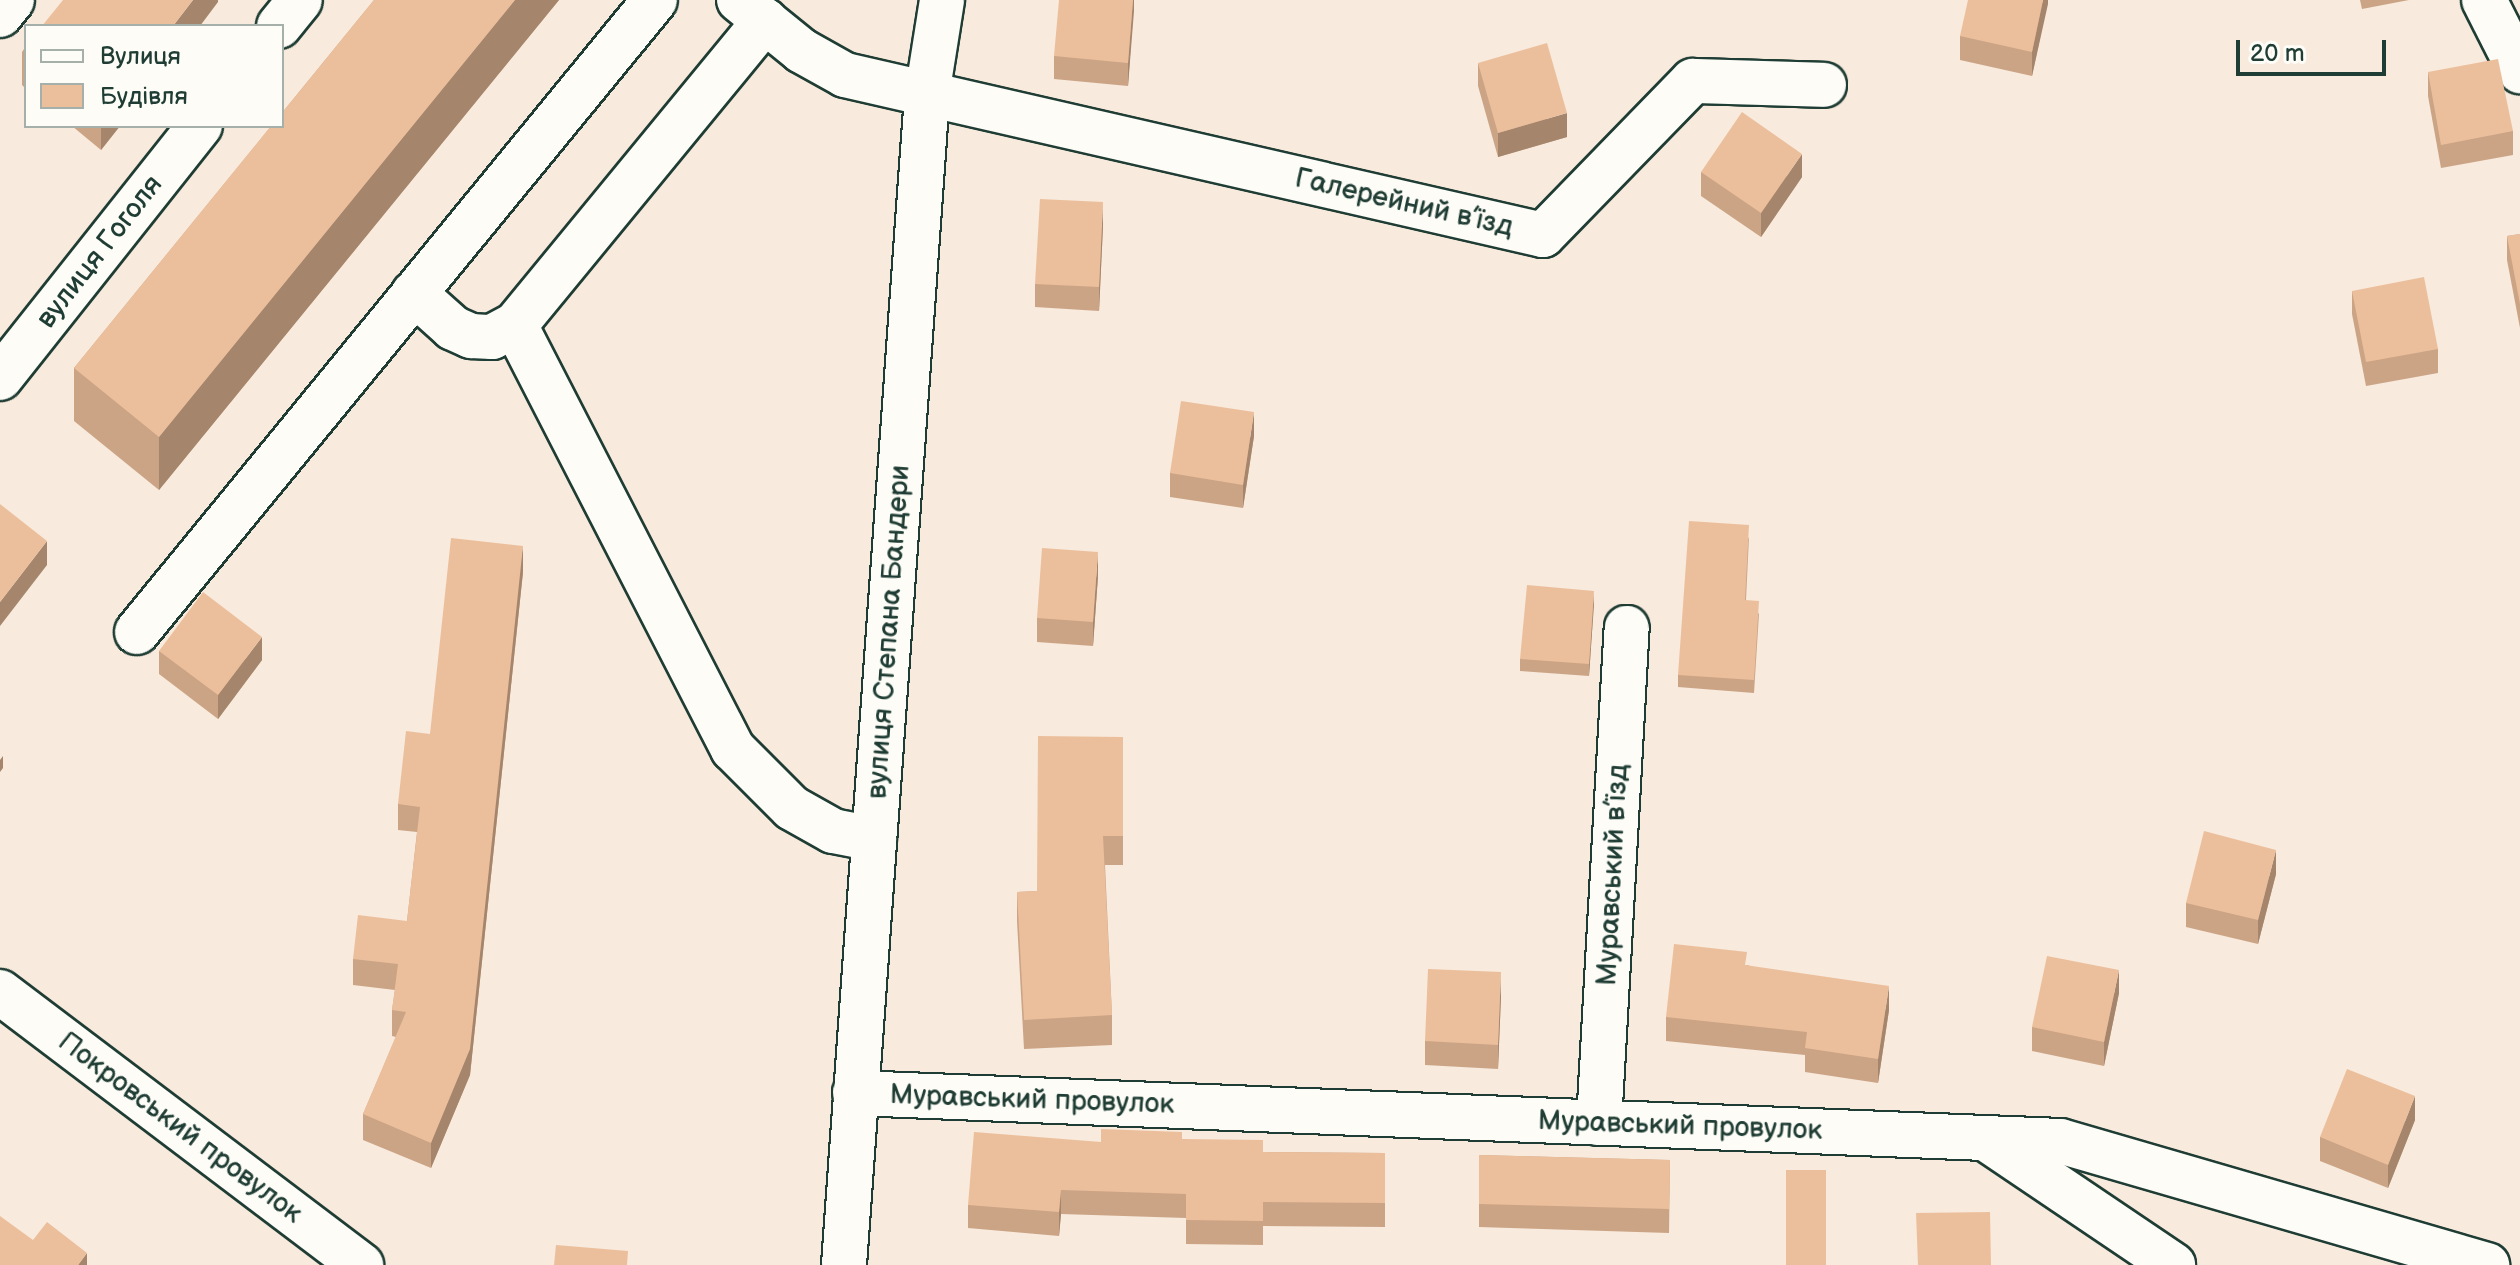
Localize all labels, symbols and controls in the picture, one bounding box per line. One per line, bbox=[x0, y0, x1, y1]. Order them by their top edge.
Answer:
legend bbox=[24, 24, 284, 128]
scale bar bbox=[2240, 24, 2390, 74]
text: 20 m bbox=[2250, 39, 2305, 68]
text: Вулиця bbox=[100, 42, 181, 71]
text: Будівля bbox=[100, 82, 188, 111]
street label: Галерейний в’їзд bbox=[1292, 162, 1516, 244]
street label: вулиця Гоголя bbox=[30, 169, 170, 335]
street label: вулиця Степана Бандери bbox=[861, 464, 917, 800]
street label: Муравський в’їзд bbox=[1590, 763, 1636, 987]
street label: Покровський провулок bbox=[51, 1025, 309, 1231]
street label: Муравський провулок bbox=[889, 1078, 1175, 1122]
street label: Муравський провулок bbox=[1537, 1104, 1823, 1148]

